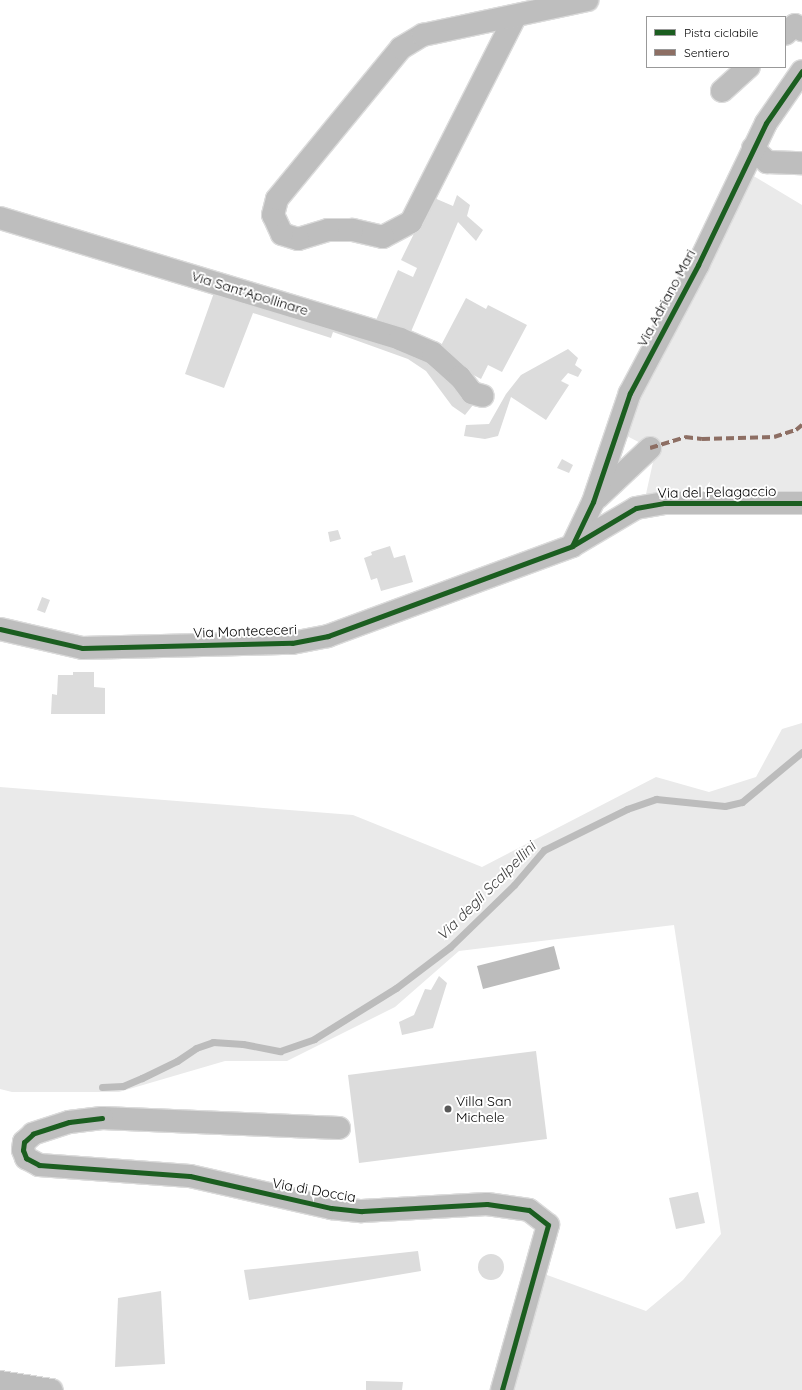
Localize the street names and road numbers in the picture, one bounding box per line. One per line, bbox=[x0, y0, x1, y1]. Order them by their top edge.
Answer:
street label: Via Adriano Mari bbox=[633, 246, 699, 350]
street label: Via Sant'Apollinare bbox=[189, 267, 311, 319]
street label: Via del Pelagaccio bbox=[657, 483, 777, 501]
street label: Via Montececeri bbox=[193, 621, 297, 641]
street label: Via di Doccia bbox=[271, 1174, 357, 1206]

